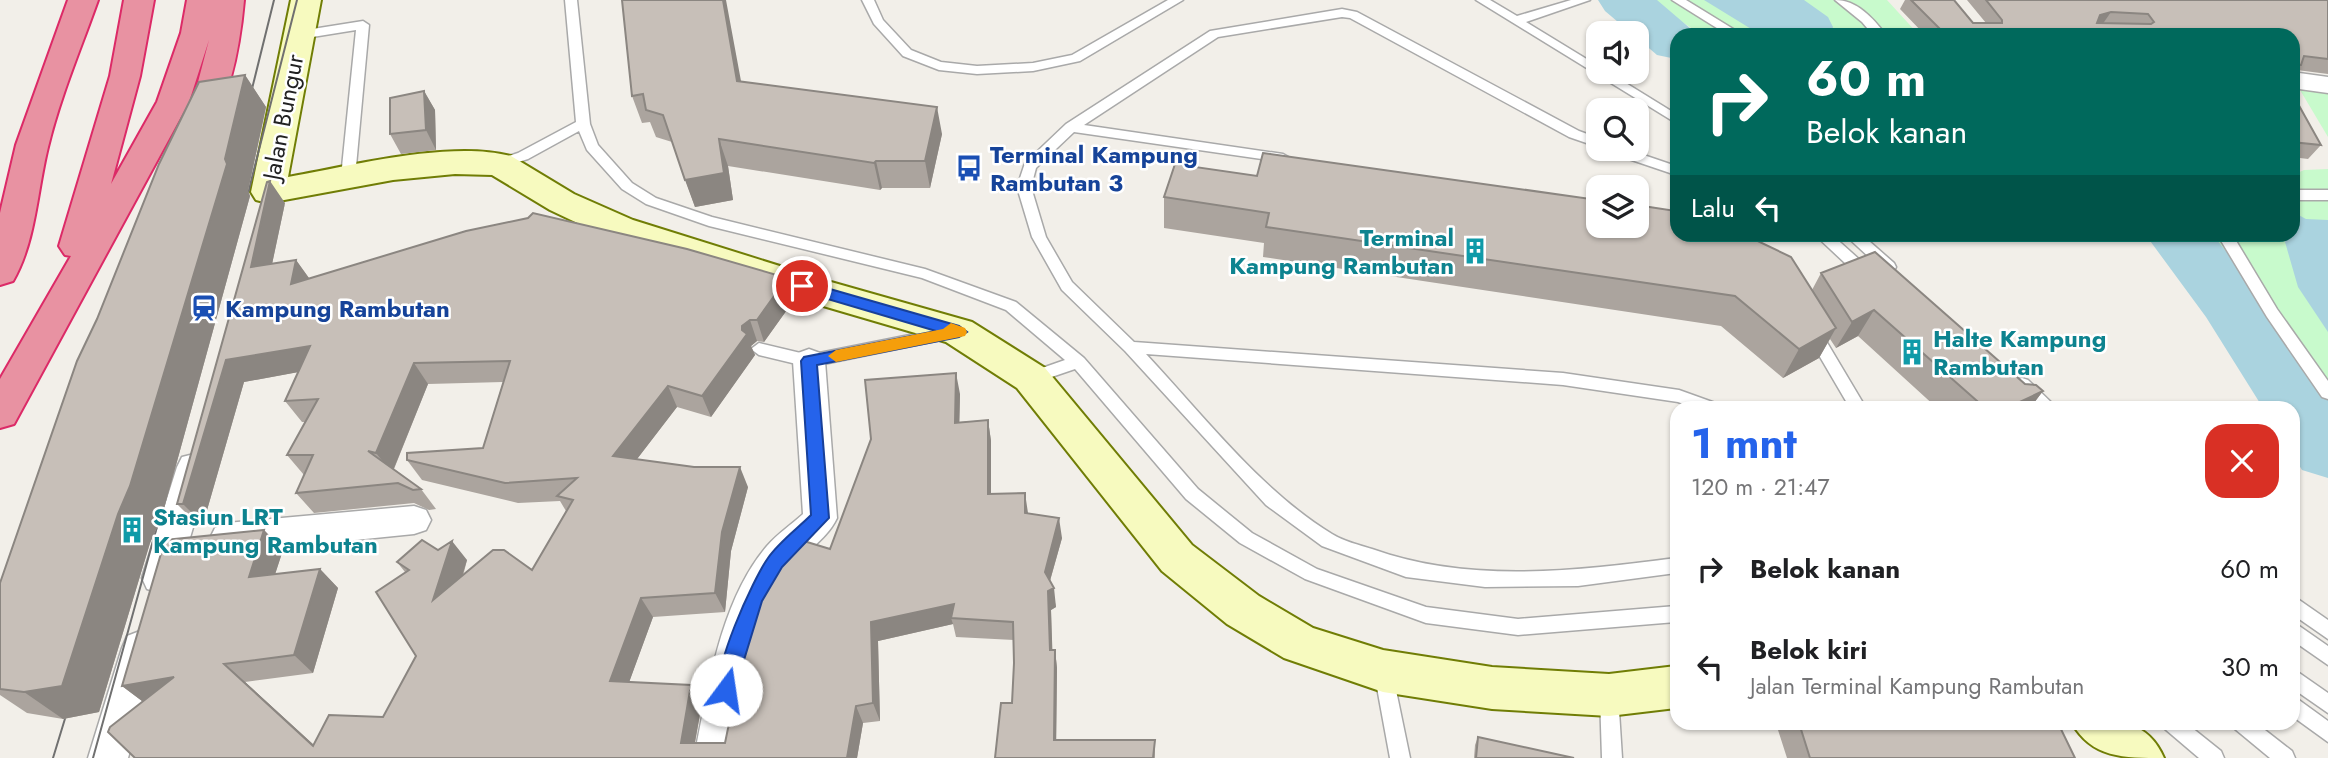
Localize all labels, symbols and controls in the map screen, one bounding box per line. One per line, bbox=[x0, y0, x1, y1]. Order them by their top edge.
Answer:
map controls bbox=[1586, 21, 1649, 238]
button: sound bbox=[1586, 21, 1649, 84]
text: 60 m bbox=[1806, 44, 1926, 114]
street label: Jalan Bungur bbox=[253, 50, 312, 186]
icon: right bbox=[1691, 56, 1782, 147]
button: search bbox=[1586, 98, 1649, 161]
text: Belok kanan bbox=[1806, 109, 1967, 155]
place label: Terminal Kampung Rambutan 3 bbox=[990, 137, 1198, 200]
bus stop icon: Terminal Kampung Rambutan 3 bbox=[954, 153, 984, 183]
button: layers bbox=[1586, 175, 1649, 238]
text: Lalu bbox=[1691, 189, 1735, 227]
icon: left bbox=[1749, 189, 1787, 227]
place label: Terminal Kampung Rambutan bbox=[1229, 220, 1454, 283]
building icon: Terminal Kampung Rambutan bbox=[1460, 236, 1490, 266]
pin bbox=[772, 256, 832, 316]
icon: arrive bbox=[783, 267, 821, 305]
place label: Kampung Rambutan bbox=[225, 291, 450, 326]
station icon: Kampung Rambutan bbox=[189, 293, 219, 323]
place label: Halte Kampung Rambutan bbox=[1933, 321, 2106, 384]
building icon: Halte Kampung Rambutan bbox=[1897, 337, 1927, 367]
text: 1 mnt bbox=[1691, 413, 1797, 474]
button: close bbox=[2205, 424, 2279, 498]
text: 120 m · 21:47 bbox=[1691, 470, 1830, 504]
place label: Stasiun LRT Kampung Rambutan bbox=[153, 499, 378, 562]
building icon: Stasiun LRT Kampung Rambutan bbox=[117, 515, 147, 545]
icon: right bbox=[1691, 550, 1729, 588]
text: Belok kanan bbox=[1750, 550, 1900, 588]
text: 60 m bbox=[2220, 550, 2279, 588]
text: Belok kiri bbox=[1750, 631, 1867, 669]
icon: left bbox=[1691, 648, 1729, 686]
text: 30 m bbox=[2221, 648, 2279, 686]
position arrow bbox=[689, 653, 763, 727]
text: Jalan Terminal Kampung Rambutan bbox=[1750, 669, 2084, 703]

